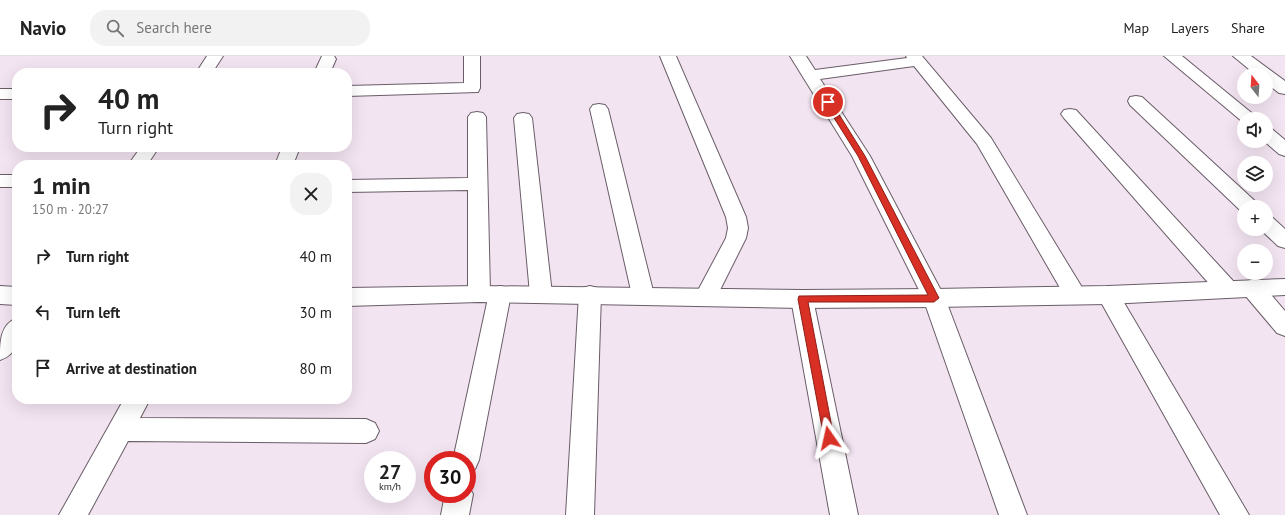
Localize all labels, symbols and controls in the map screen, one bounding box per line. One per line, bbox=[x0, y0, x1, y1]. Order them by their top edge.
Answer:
search box bbox=[90, 10, 370, 46]
text: Navio bbox=[20, 16, 66, 40]
icon: search bbox=[104, 17, 126, 39]
text: Search here bbox=[136, 18, 212, 37]
text: Map bbox=[1123, 19, 1149, 37]
text: Layers bbox=[1171, 19, 1209, 37]
text: Share bbox=[1231, 19, 1265, 37]
north arrow bbox=[1237, 68, 1273, 104]
map controls bbox=[1237, 68, 1273, 280]
text: 40 m bbox=[98, 80, 159, 117]
icon: right bbox=[32, 84, 84, 136]
pin bbox=[811, 85, 845, 119]
icon: arrive bbox=[817, 91, 839, 113]
button: sound bbox=[1237, 112, 1273, 148]
text: Turn right bbox=[98, 116, 173, 139]
button: layers bbox=[1237, 156, 1273, 192]
text: 1 min bbox=[32, 170, 91, 201]
button: close bbox=[290, 173, 332, 215]
button: + bbox=[1237, 200, 1273, 236]
text: 150 m · 20:27 bbox=[32, 201, 109, 218]
button: − bbox=[1237, 244, 1273, 280]
icon: right bbox=[32, 245, 54, 267]
text: Turn right bbox=[66, 247, 129, 266]
text: 40 m bbox=[299, 247, 332, 266]
icon: left bbox=[32, 301, 54, 323]
text: Turn left bbox=[66, 303, 120, 322]
text: 30 m bbox=[299, 303, 332, 322]
icon: arrive bbox=[32, 357, 54, 379]
text: Arrive at destination bbox=[66, 359, 197, 378]
text: 80 m bbox=[299, 359, 332, 378]
position arrow bbox=[808, 417, 850, 459]
speed limit sign: 30 bbox=[424, 451, 476, 503]
text: 27 bbox=[379, 459, 401, 485]
text: km/h bbox=[379, 480, 401, 493]

